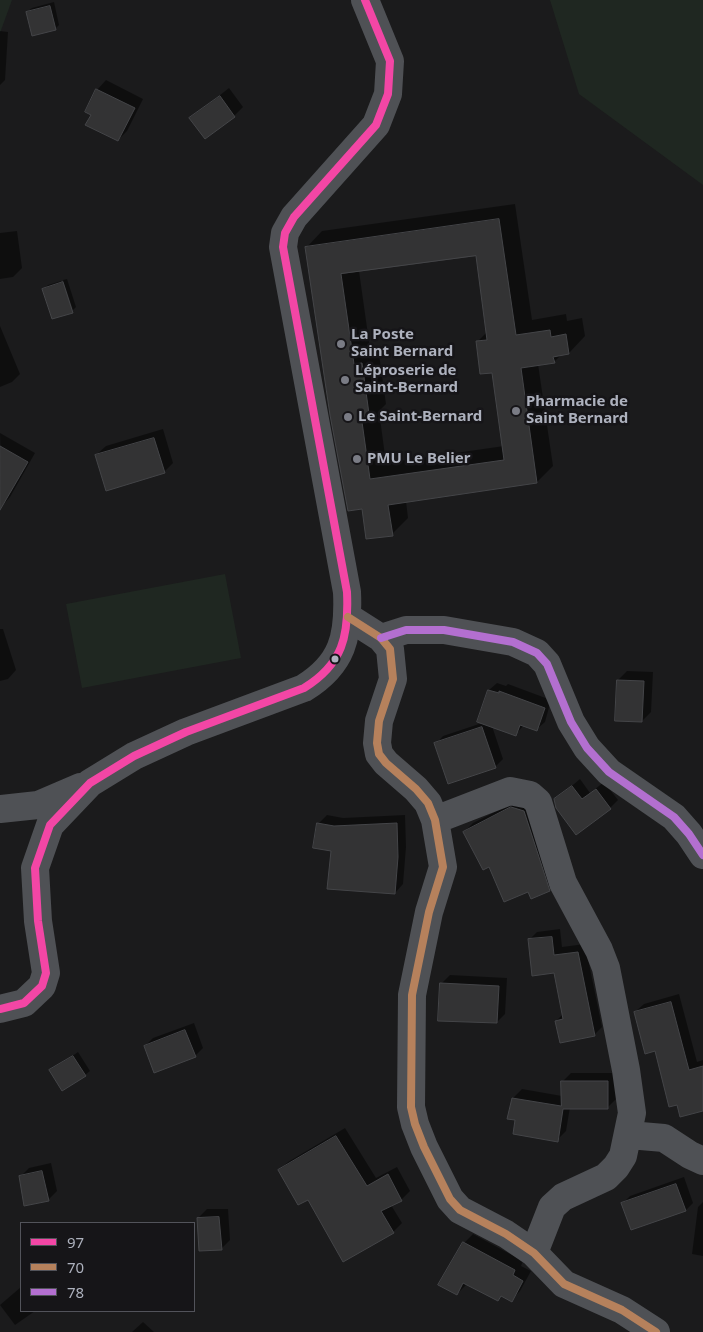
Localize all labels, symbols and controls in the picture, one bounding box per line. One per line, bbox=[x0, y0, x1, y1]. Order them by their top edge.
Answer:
place label: La Poste Saint Bernard bbox=[351, 326, 453, 361]
marker: La Poste Saint Bernard bbox=[335, 338, 347, 350]
place label: Léproserie de Saint-Bernard bbox=[355, 362, 458, 397]
marker: Léproserie de Saint-Bernard bbox=[339, 374, 351, 386]
place label: Pharmacie de Saint Bernard bbox=[526, 393, 628, 428]
marker: Pharmacie de Saint Bernard bbox=[510, 405, 522, 417]
place label: Le Saint-Bernard bbox=[358, 408, 482, 426]
marker: Le Saint-Bernard bbox=[342, 411, 354, 423]
place label: PMU Le Belier bbox=[367, 450, 470, 468]
marker: PMU Le Belier bbox=[351, 453, 363, 465]
unlabelled marker bbox=[330, 654, 340, 664]
legend bbox=[20, 1222, 195, 1312]
text: 97 bbox=[67, 1232, 84, 1252]
text: 70 bbox=[67, 1257, 84, 1277]
text: 78 bbox=[67, 1282, 84, 1302]

